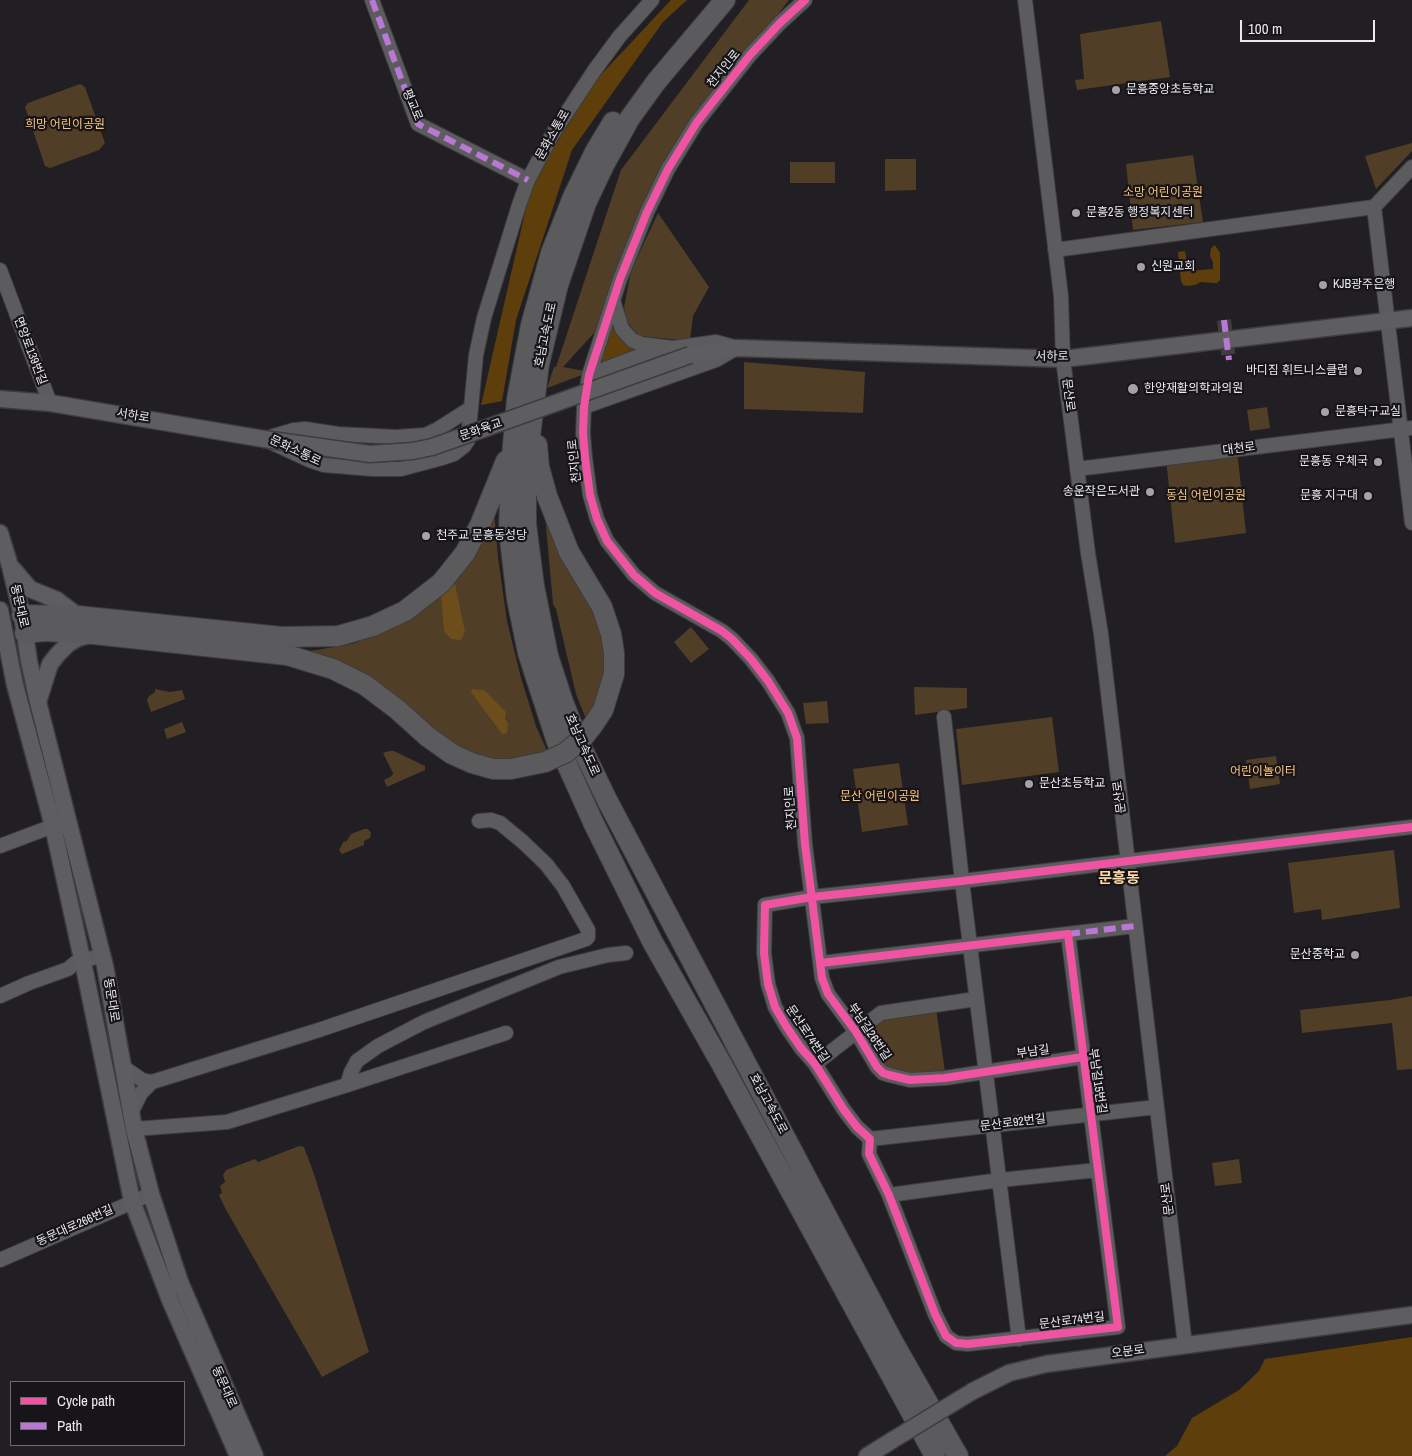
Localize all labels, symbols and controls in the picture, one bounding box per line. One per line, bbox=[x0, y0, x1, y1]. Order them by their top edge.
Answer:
scale bar bbox=[1242, 10, 1377, 42]
text: 100 m bbox=[1248, 18, 1282, 39]
street label: 천지인로 bbox=[705, 47, 743, 91]
place label: 문흥중앙초등학교 bbox=[1126, 83, 1214, 97]
marker: 문흥중앙초등학교 bbox=[1110, 84, 1122, 96]
street label: 평교로 bbox=[399, 87, 425, 123]
street label: 문화소통로 bbox=[533, 107, 573, 163]
park label: 희망 어린이공원 bbox=[25, 118, 105, 132]
park label: 소망 어린이공원 bbox=[1123, 186, 1203, 200]
place label: 문흥2동 행정복지센터 bbox=[1086, 206, 1194, 220]
marker: 문흥2동 행정복지센터 bbox=[1070, 207, 1082, 219]
place label: 신원교회 bbox=[1151, 260, 1195, 274]
marker: 신원교회 bbox=[1135, 261, 1147, 273]
place label: KJB광주은행 bbox=[1333, 278, 1395, 292]
marker: KJB광주은행 bbox=[1317, 279, 1329, 291]
street label: 호남고속도로 bbox=[532, 301, 560, 369]
street label: 면앙로139번길 bbox=[10, 315, 50, 387]
street label: 서하로 bbox=[1035, 350, 1069, 364]
place label: 바디짐 휘트니스클럽 bbox=[1246, 364, 1348, 378]
marker: 바디짐 휘트니스클럽 bbox=[1352, 365, 1364, 377]
street label: 문산로 bbox=[1059, 378, 1077, 412]
marker: 한양재활의학과의원 bbox=[1126, 382, 1140, 396]
place label: 한양재활의학과의원 bbox=[1144, 382, 1243, 396]
place label: 문흥탁구교실 bbox=[1335, 405, 1401, 419]
street label: 서하로 bbox=[116, 406, 150, 426]
marker: 문흥탁구교실 bbox=[1319, 406, 1331, 418]
street label: 문화육교 bbox=[458, 416, 504, 444]
street label: 문화소통로 bbox=[267, 433, 323, 469]
street label: 천지인로 bbox=[566, 438, 584, 484]
street label: 대천로 bbox=[1222, 440, 1256, 458]
place label: 문흥동 우체국 bbox=[1299, 455, 1368, 469]
marker: 문흥동 우체국 bbox=[1372, 456, 1384, 468]
place label: 송운작은도서관 bbox=[1063, 485, 1140, 499]
marker: 송운작은도서관 bbox=[1144, 486, 1156, 498]
park label: 동심 어린이공원 bbox=[1166, 489, 1246, 503]
place label: 문흥 지구대 bbox=[1300, 489, 1358, 503]
marker: 문흥 지구대 bbox=[1362, 490, 1374, 502]
place label: 천주교 문흥동성당 bbox=[436, 529, 527, 543]
marker: 천주교 문흥동성당 bbox=[420, 530, 432, 542]
street label: 동문대로 bbox=[7, 583, 31, 629]
street label: 호남고속도로 bbox=[562, 712, 602, 778]
park label: 어린이놀이터 bbox=[1230, 765, 1296, 779]
place label: 문산초등학교 bbox=[1039, 777, 1105, 791]
marker: 문산초등학교 bbox=[1023, 778, 1035, 790]
street label: 문산로 bbox=[1111, 780, 1129, 814]
street label: 천지인로 bbox=[782, 785, 800, 831]
park label: 문산 어린이공원 bbox=[840, 790, 920, 804]
district label: 문흥동 bbox=[1098, 870, 1140, 888]
place label: 문산중학교 bbox=[1290, 948, 1345, 962]
marker: 문산중학교 bbox=[1349, 949, 1361, 961]
street label: 동문대로 bbox=[100, 977, 122, 1023]
street label: 부남길26번길 bbox=[845, 1001, 893, 1063]
street label: 문산로74번길 bbox=[783, 1003, 831, 1065]
street label: 부남길 bbox=[1016, 1043, 1050, 1061]
street label: 부남길15번길 bbox=[1085, 1047, 1109, 1115]
street label: 호남고속도로 bbox=[746, 1071, 790, 1137]
street label: 문산로92번길 bbox=[979, 1112, 1047, 1134]
street label: 문산로 bbox=[1159, 1182, 1177, 1216]
street label: 동문대로266번길 bbox=[34, 1203, 116, 1249]
street label: 문산로74번길 bbox=[1038, 1310, 1106, 1332]
street label: 오문로 bbox=[1111, 1343, 1145, 1361]
street label: 동문대로 bbox=[208, 1364, 240, 1410]
legend bbox=[10, 1381, 185, 1446]
text: Cycle path bbox=[57, 1390, 115, 1411]
text: Path bbox=[57, 1415, 82, 1436]

